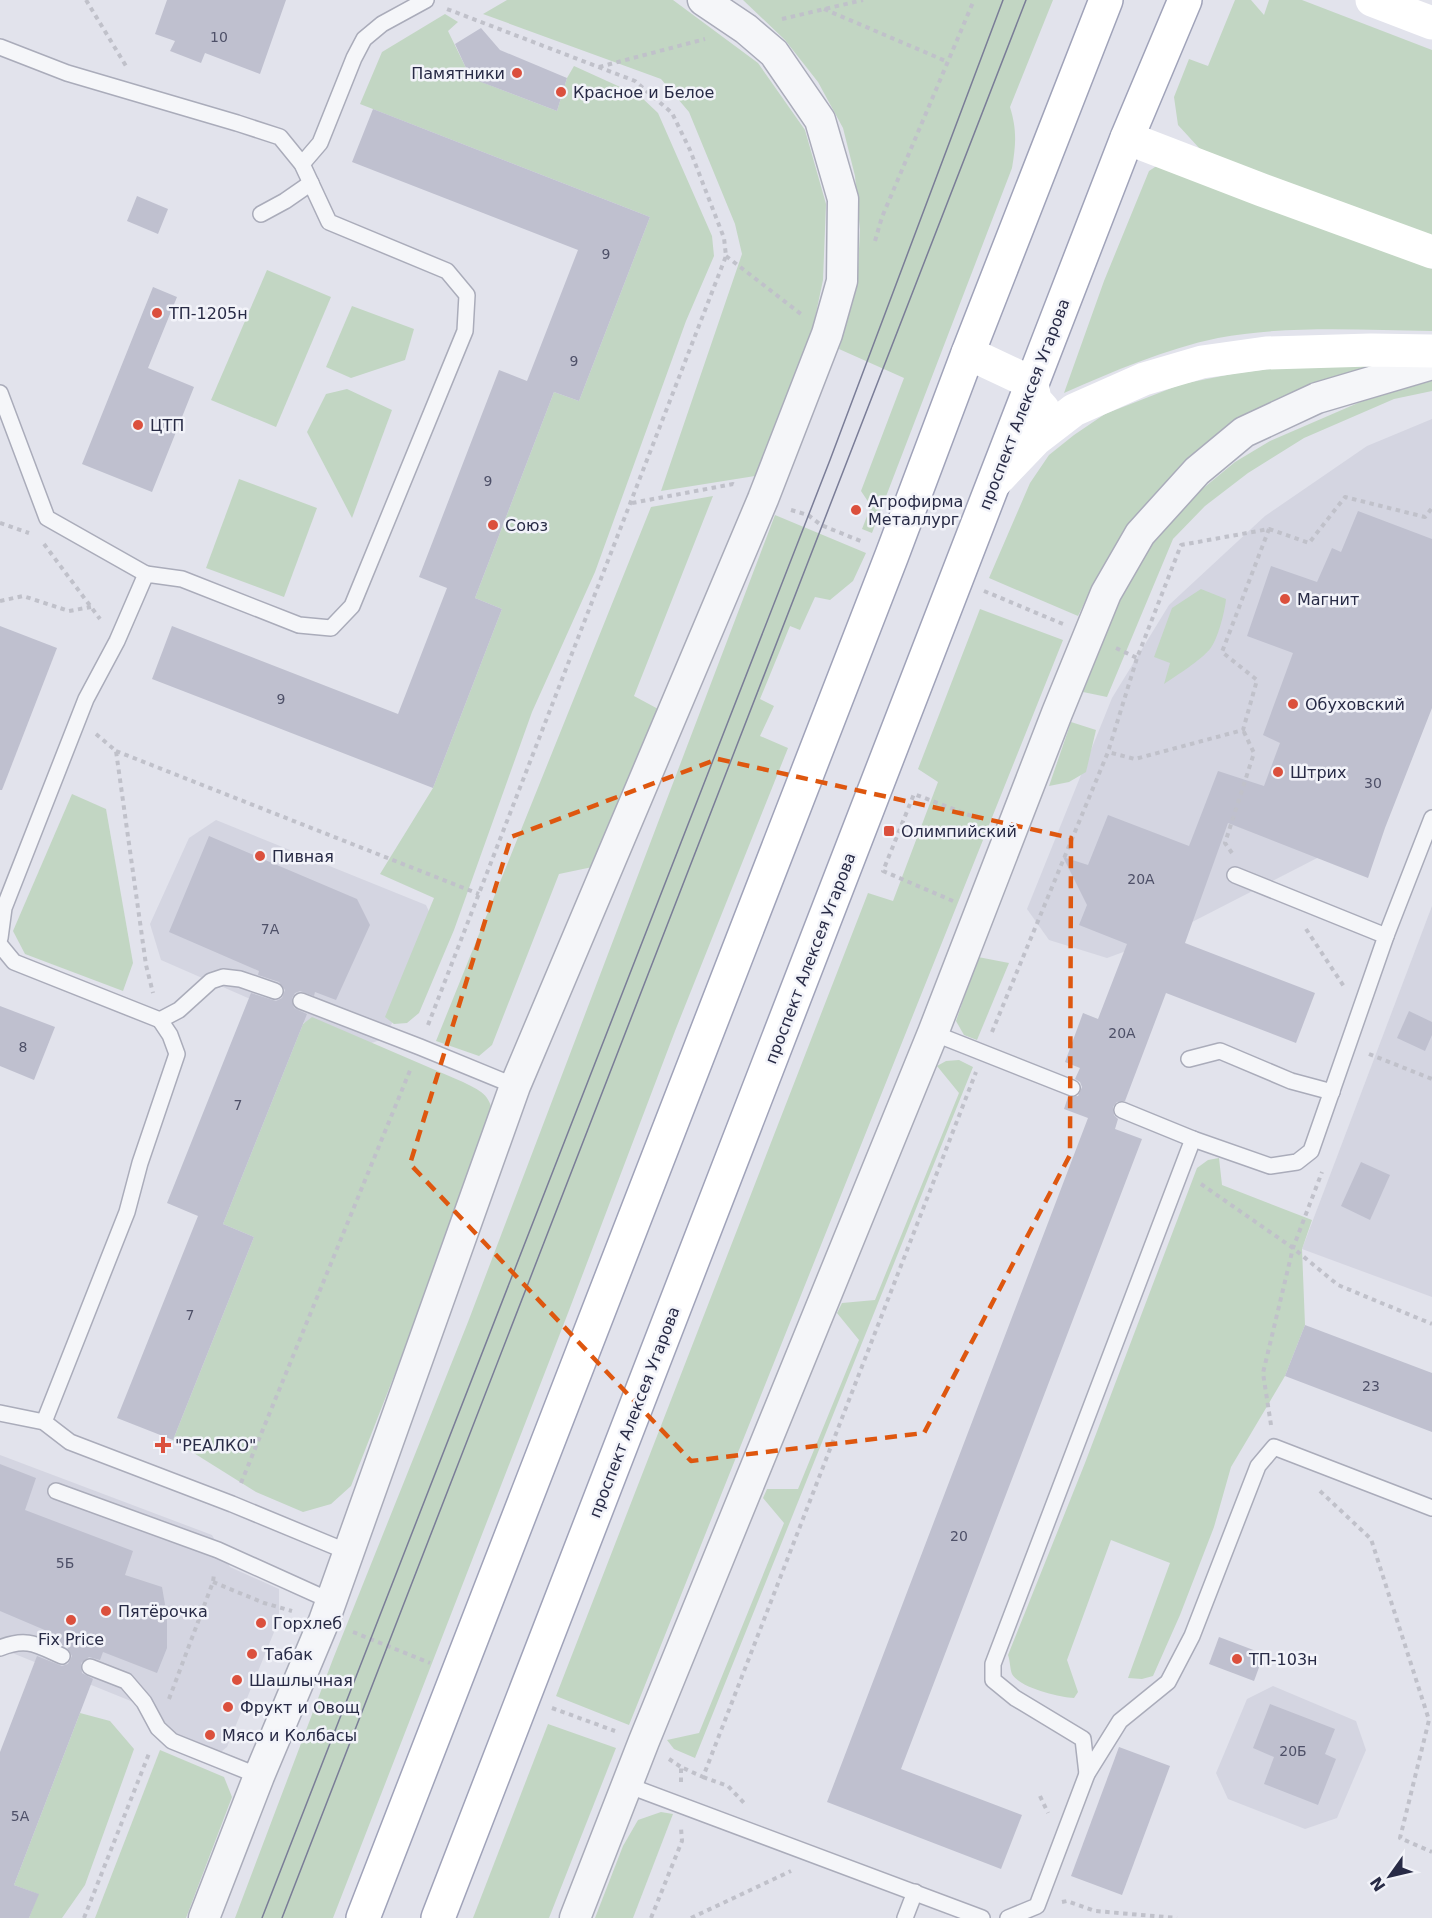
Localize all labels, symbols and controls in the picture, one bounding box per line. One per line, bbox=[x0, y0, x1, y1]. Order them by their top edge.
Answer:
house number: 10 bbox=[210, 29, 228, 45]
place label: Памятники bbox=[411, 64, 505, 83]
marker: Памятники bbox=[510, 66, 524, 80]
place label: Красное и Белое bbox=[573, 83, 714, 102]
marker: Красное и Белое bbox=[554, 85, 568, 99]
house number: 9 bbox=[602, 246, 610, 262]
street label: проспект Алексея Угарова bbox=[975, 296, 1074, 512]
place label: ТП-1205н bbox=[168, 304, 248, 323]
marker: ТП-1205н bbox=[150, 306, 164, 320]
house number: 9 bbox=[570, 353, 578, 369]
place label: ЦТП bbox=[150, 416, 184, 435]
marker: ЦТП bbox=[131, 418, 145, 432]
house number: 9 bbox=[484, 473, 492, 489]
place label: Агрофирма Металлург bbox=[868, 492, 963, 529]
marker: Агрофирма Металлург bbox=[849, 503, 863, 517]
place label: Союз bbox=[505, 516, 548, 535]
marker: Союз bbox=[486, 518, 500, 532]
place label: Магнит bbox=[1297, 590, 1359, 609]
marker: Магнит bbox=[1278, 592, 1292, 606]
house number: 9 bbox=[277, 691, 285, 707]
place label: Обуховский bbox=[1305, 695, 1405, 714]
marker: Обуховский bbox=[1286, 697, 1300, 711]
place label: Штрих bbox=[1290, 763, 1346, 782]
marker: Штрих bbox=[1271, 765, 1285, 779]
house number: 30 bbox=[1364, 775, 1382, 791]
place label: Олимпийский bbox=[901, 822, 1017, 841]
marker: Олимпийский bbox=[882, 824, 896, 838]
place label: Пивная bbox=[272, 847, 334, 866]
marker: Пивная bbox=[253, 849, 267, 863]
street label: проспект Алексея Угарова bbox=[761, 850, 860, 1066]
house number: 20А bbox=[1127, 871, 1155, 887]
house number: 7А bbox=[261, 921, 280, 937]
house number: 20А bbox=[1108, 1025, 1136, 1041]
house number: 8 bbox=[19, 1039, 27, 1055]
house number: 7 bbox=[234, 1097, 242, 1113]
street label: проспект Алексея Угарова bbox=[585, 1304, 684, 1520]
house number: 7 bbox=[186, 1307, 194, 1323]
house number: 23 bbox=[1362, 1378, 1380, 1394]
place label: "РЕАЛКО" bbox=[175, 1436, 256, 1455]
marker: "РЕАЛКО" bbox=[156, 1438, 170, 1452]
house number: 20 bbox=[950, 1528, 968, 1544]
house number: 5Б bbox=[56, 1555, 74, 1571]
place label: Пятёрочка bbox=[118, 1602, 208, 1621]
marker: Пятёрочка bbox=[99, 1604, 113, 1618]
marker: Fix Price bbox=[64, 1613, 78, 1627]
place label: Горхлеб bbox=[273, 1614, 342, 1633]
marker: Горхлеб bbox=[254, 1616, 268, 1630]
place label: Fix Price bbox=[38, 1630, 104, 1649]
place label: Табак bbox=[263, 1645, 313, 1664]
marker: Табак bbox=[245, 1647, 259, 1661]
place label: ТП-103н bbox=[1248, 1650, 1318, 1669]
marker: ТП-103н bbox=[1230, 1652, 1244, 1666]
place label: Шашлычная bbox=[249, 1671, 353, 1690]
marker: Шашлычная bbox=[230, 1673, 244, 1687]
place label: Фрукт и Овощ bbox=[240, 1698, 360, 1717]
marker: Фрукт и Овощ bbox=[221, 1700, 235, 1714]
place label: Мясо и Колбасы bbox=[222, 1726, 357, 1745]
marker: Мясо и Колбасы bbox=[203, 1728, 217, 1742]
house number: 20Б bbox=[1279, 1743, 1307, 1759]
house number: 5А bbox=[11, 1808, 30, 1824]
north arrow bbox=[1360, 1846, 1420, 1906]
text: N bbox=[1366, 1873, 1390, 1895]

